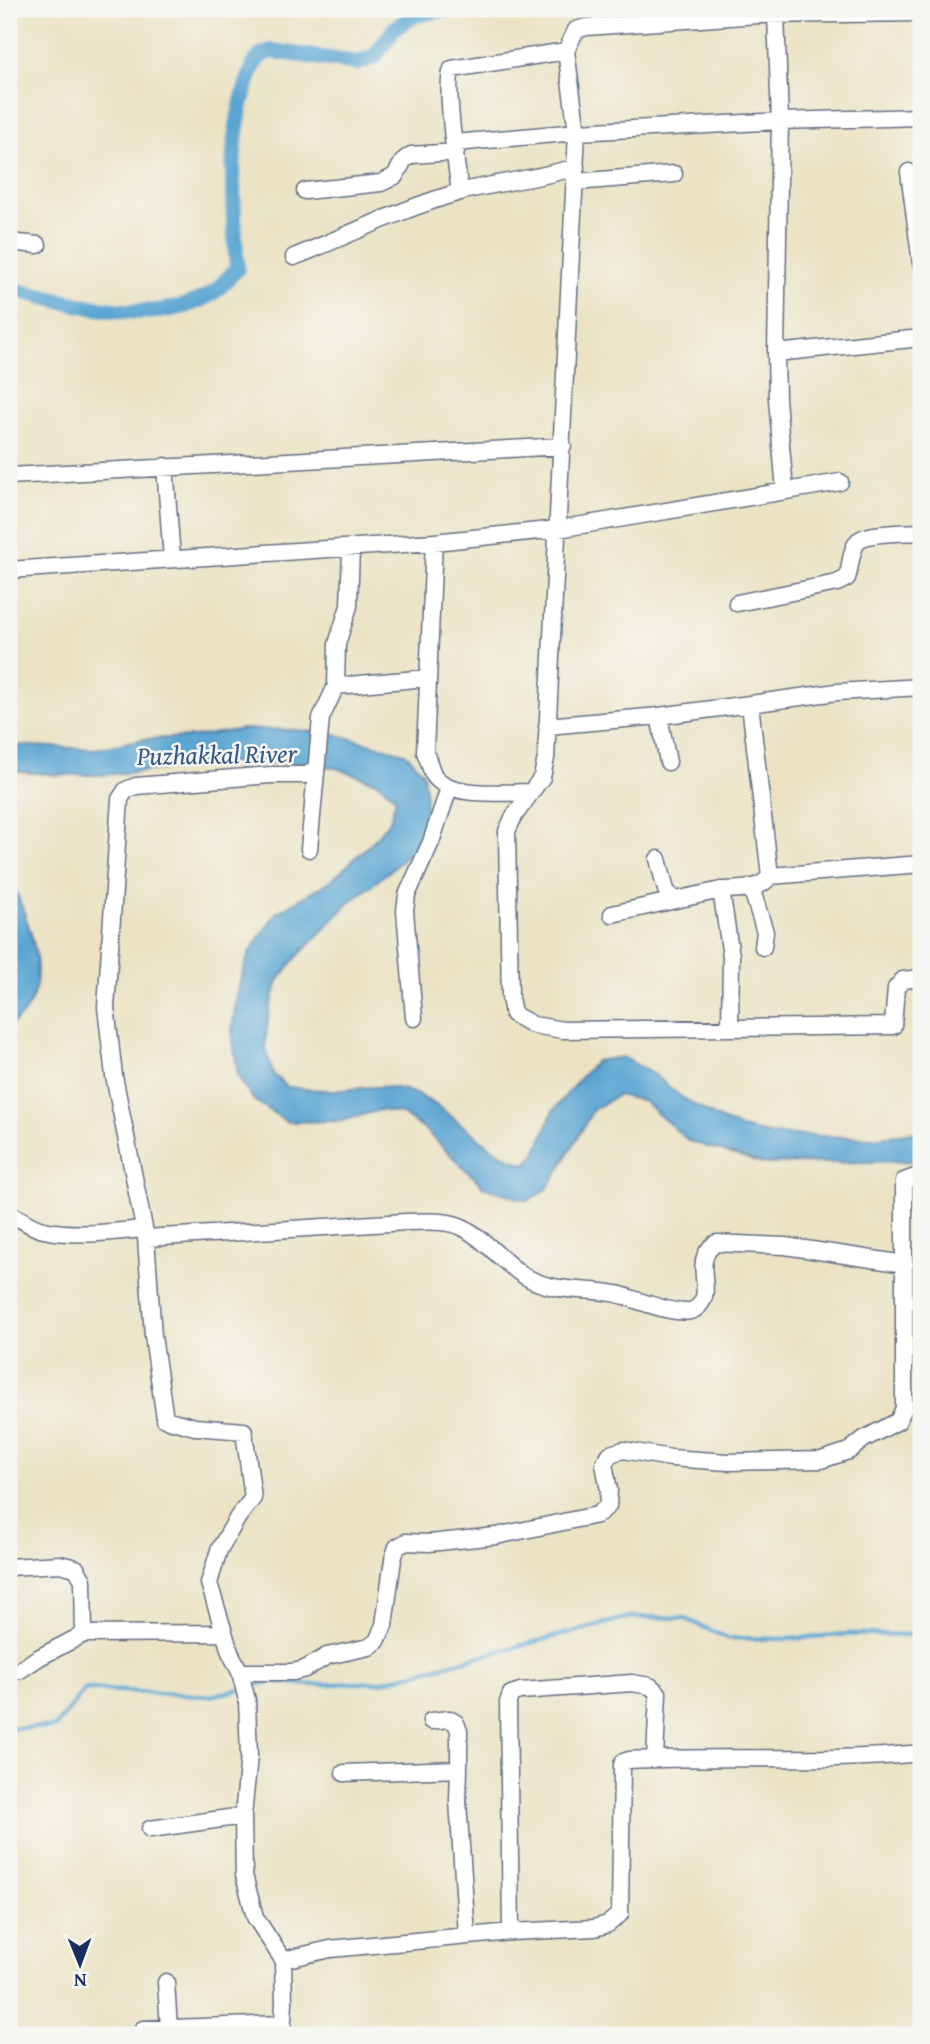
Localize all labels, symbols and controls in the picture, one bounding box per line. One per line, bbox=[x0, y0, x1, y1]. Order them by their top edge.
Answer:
water label: Puzhakkal River bbox=[135, 733, 299, 775]
north arrow bbox=[46, 1928, 116, 1998]
text: N bbox=[73, 1967, 87, 1995]

